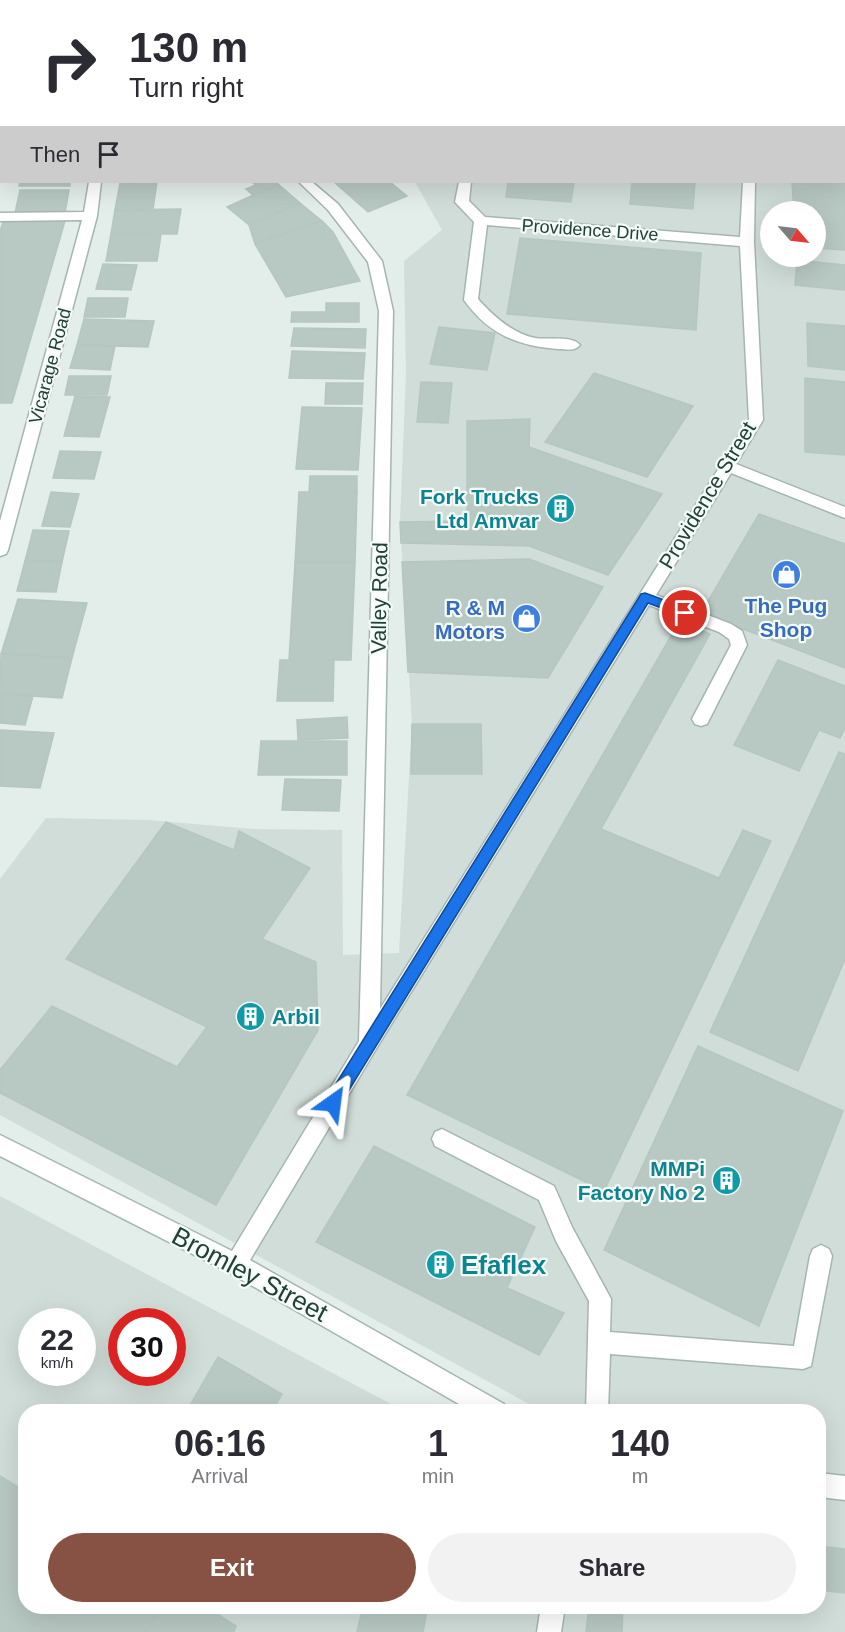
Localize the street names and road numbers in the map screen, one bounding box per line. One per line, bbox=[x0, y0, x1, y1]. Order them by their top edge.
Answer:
street label: Providence Drive bbox=[521, 215, 659, 245]
street label: Vicarage Road bbox=[25, 306, 75, 426]
street label: Providence Street bbox=[654, 417, 760, 572]
street label: Valley Road bbox=[367, 542, 391, 654]
street label: Bromley Street bbox=[167, 1220, 334, 1328]

